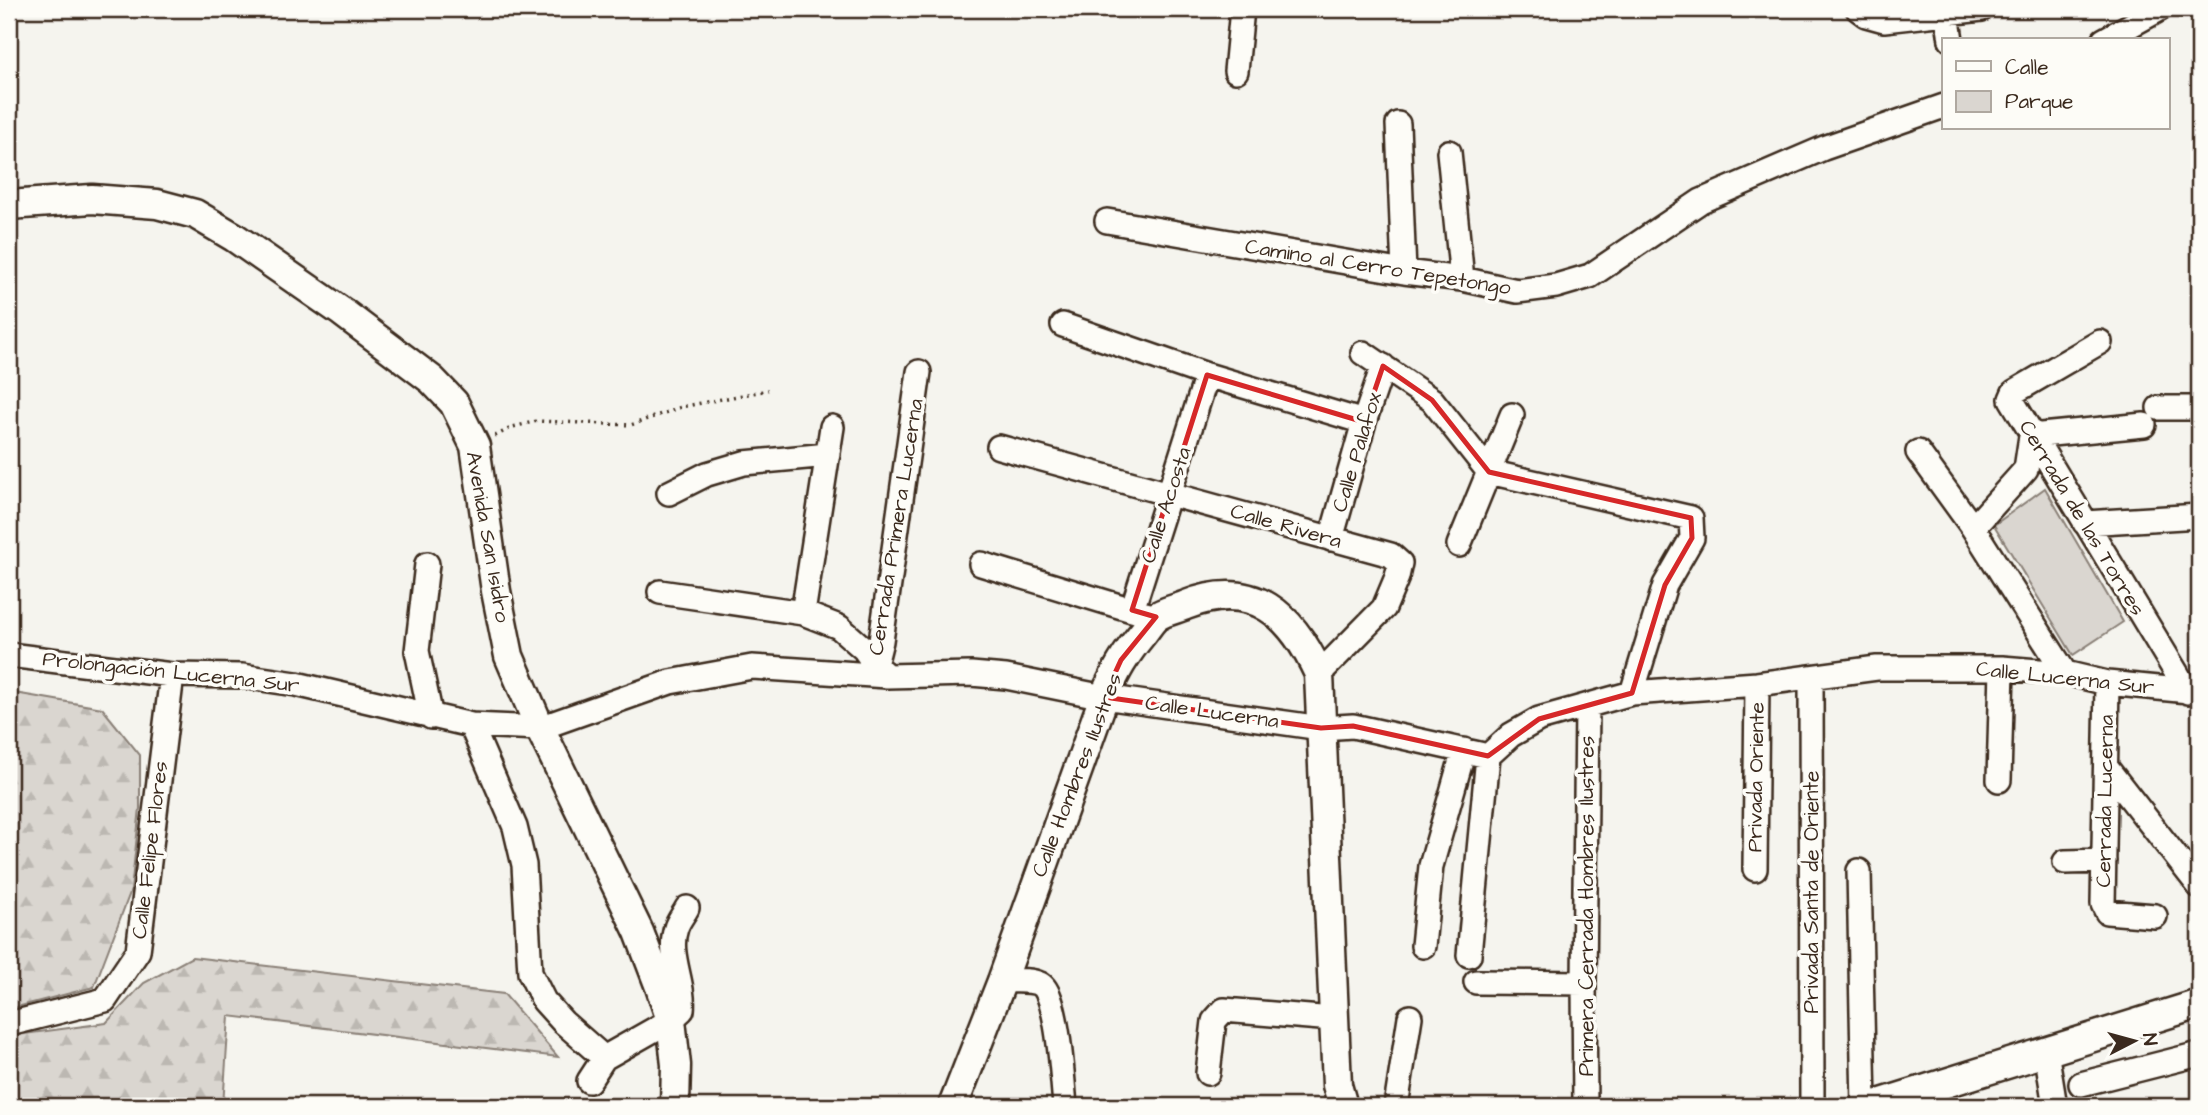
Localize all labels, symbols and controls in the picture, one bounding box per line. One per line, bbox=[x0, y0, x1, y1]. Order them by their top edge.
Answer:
legend bbox=[1942, 38, 2170, 130]
text: Calle bbox=[2005, 53, 2049, 82]
text: Parque bbox=[2005, 87, 2073, 116]
street label: Camino al Cerro Tepetongo bbox=[1243, 232, 1513, 304]
street label: Calle Palafox bbox=[1325, 388, 1389, 516]
street label: Cerrada Primera Lucerna bbox=[861, 396, 931, 657]
street label: Cerrada de las Torres bbox=[2012, 415, 2152, 621]
street label: Calle Acosta bbox=[1134, 443, 1198, 567]
street label: Avenida San Isidro bbox=[459, 449, 517, 625]
street label: Calle Rivera bbox=[1227, 496, 1345, 556]
street label: Prolongación Lucerna Sur bbox=[41, 644, 301, 702]
street label: Calle Lucerna Sur bbox=[1975, 654, 2156, 702]
street label: Calle Hombres Ilustres bbox=[1025, 669, 1129, 881]
street label: Calle Lucerna bbox=[1143, 688, 1281, 736]
street label: Privada Oriente bbox=[1740, 702, 1772, 852]
street label: Cerrada Lucerna bbox=[2089, 714, 2121, 888]
street label: Primera Cerrada Hombres Ilustres bbox=[1572, 736, 1601, 1076]
street label: Calle Felipe Flores bbox=[125, 759, 176, 941]
street label: Privada Santa de Oriente bbox=[1797, 771, 1826, 1013]
north arrow bbox=[2100, 1006, 2170, 1076]
text: N bbox=[2135, 1032, 2163, 1047]

